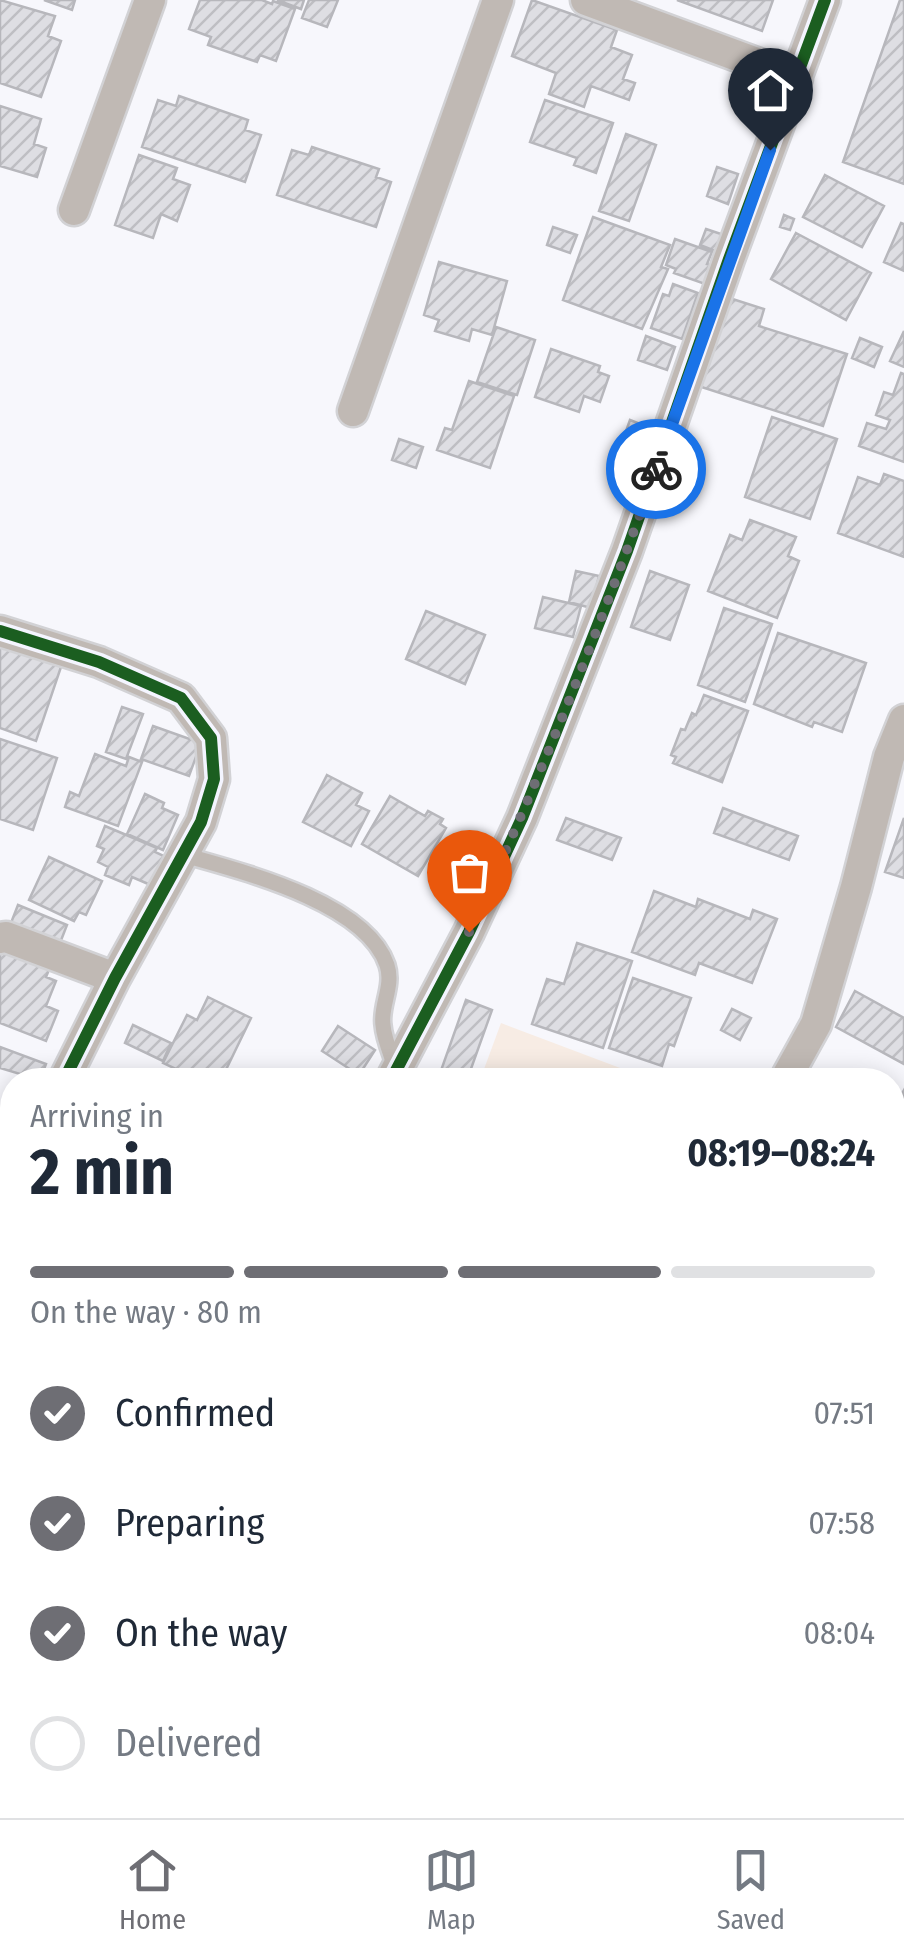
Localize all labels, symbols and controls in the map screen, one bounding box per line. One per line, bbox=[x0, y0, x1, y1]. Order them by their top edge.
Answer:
pin bbox=[728, 48, 813, 151]
icon: home bbox=[743, 63, 798, 118]
courier bbox=[606, 419, 706, 519]
icon: bike bbox=[629, 442, 684, 497]
pin bbox=[427, 830, 512, 933]
icon: bag bbox=[442, 845, 497, 900]
text: Arriving in bbox=[30, 1097, 164, 1135]
text: 08:19–08:24 bbox=[687, 1130, 875, 1176]
text: 2 min bbox=[30, 1133, 174, 1211]
text: On the way · 80 m bbox=[30, 1293, 262, 1331]
icon: check bbox=[30, 1386, 85, 1441]
text: Confirmed bbox=[115, 1390, 275, 1436]
text: 07:51 bbox=[813, 1394, 875, 1432]
icon: check bbox=[30, 1496, 85, 1551]
text: Preparing bbox=[115, 1500, 264, 1546]
text: 07:58 bbox=[808, 1504, 875, 1542]
icon: check bbox=[30, 1606, 85, 1661]
text: On the way bbox=[115, 1610, 287, 1656]
text: 08:04 bbox=[803, 1614, 875, 1652]
text: Delivered bbox=[115, 1720, 262, 1766]
tab: Home bbox=[119, 1843, 186, 1936]
tab: Map bbox=[424, 1843, 479, 1936]
tab: Saved bbox=[717, 1843, 785, 1936]

